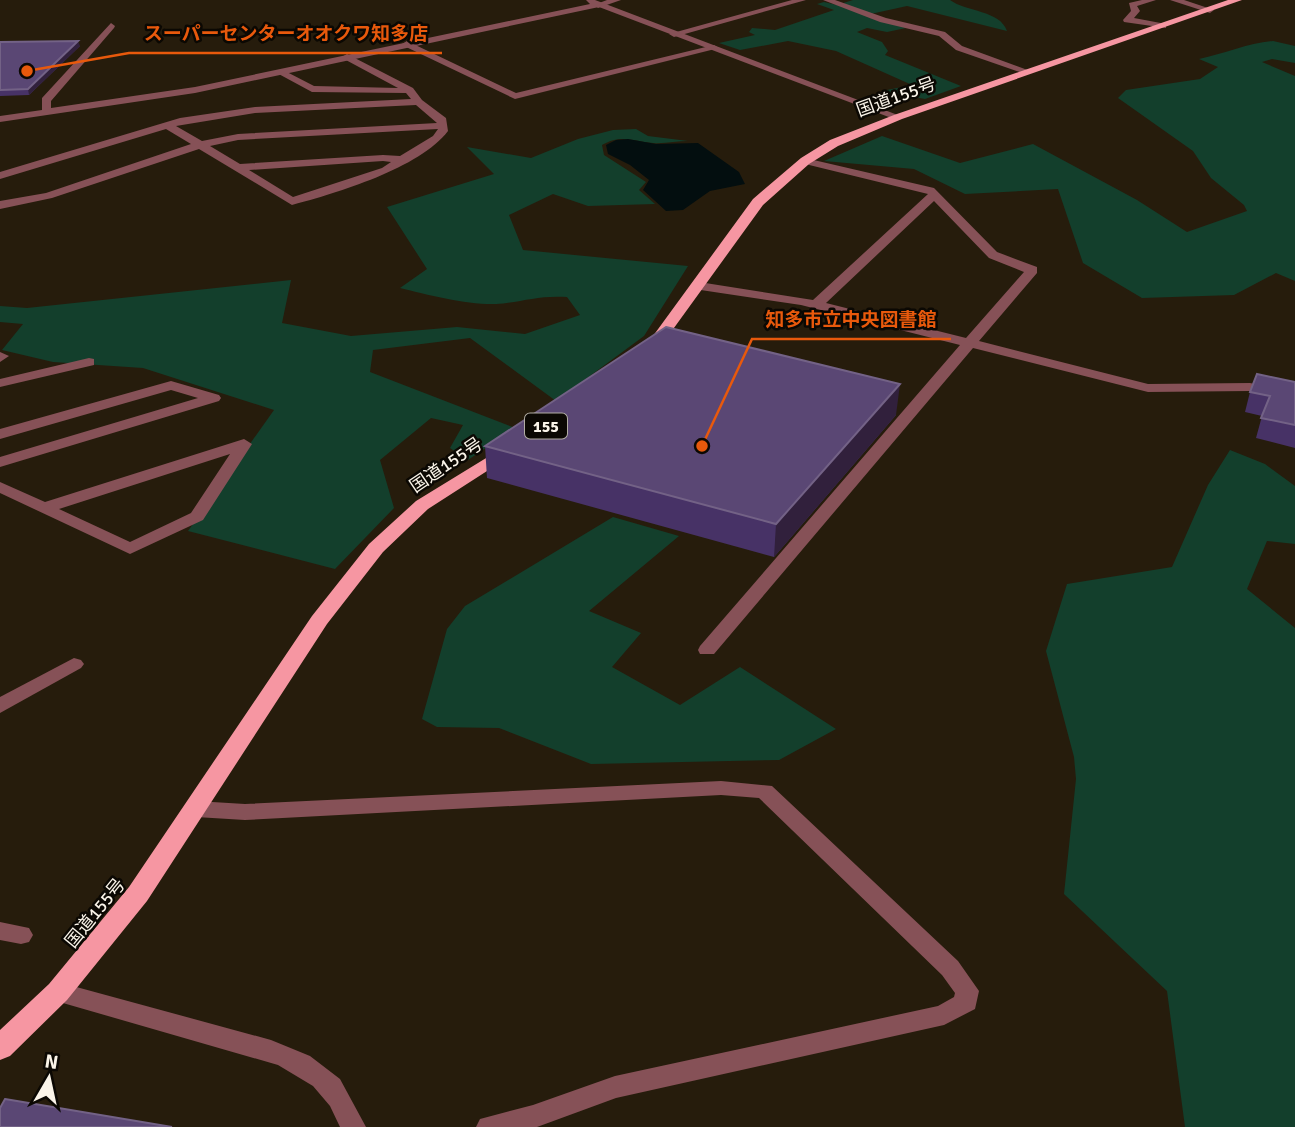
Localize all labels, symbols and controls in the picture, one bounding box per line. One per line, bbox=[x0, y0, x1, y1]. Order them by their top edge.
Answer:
callout: スーパーセンターオオクワ知多店 bbox=[129, 13, 442, 53]
text: スーパーセンターオオクワ知多店 bbox=[144, 22, 428, 46]
street label: 国道155号 bbox=[853, 72, 939, 122]
callout: 知多市立中央図書館 bbox=[752, 299, 951, 339]
text: 知多市立中央図書館 bbox=[765, 308, 937, 332]
road number: 155 bbox=[525, 414, 567, 438]
street label: 国道155号 bbox=[405, 433, 487, 497]
street label: 国道155号 bbox=[60, 874, 130, 952]
north arrow bbox=[14, 1043, 84, 1113]
text: N bbox=[43, 1049, 60, 1075]

